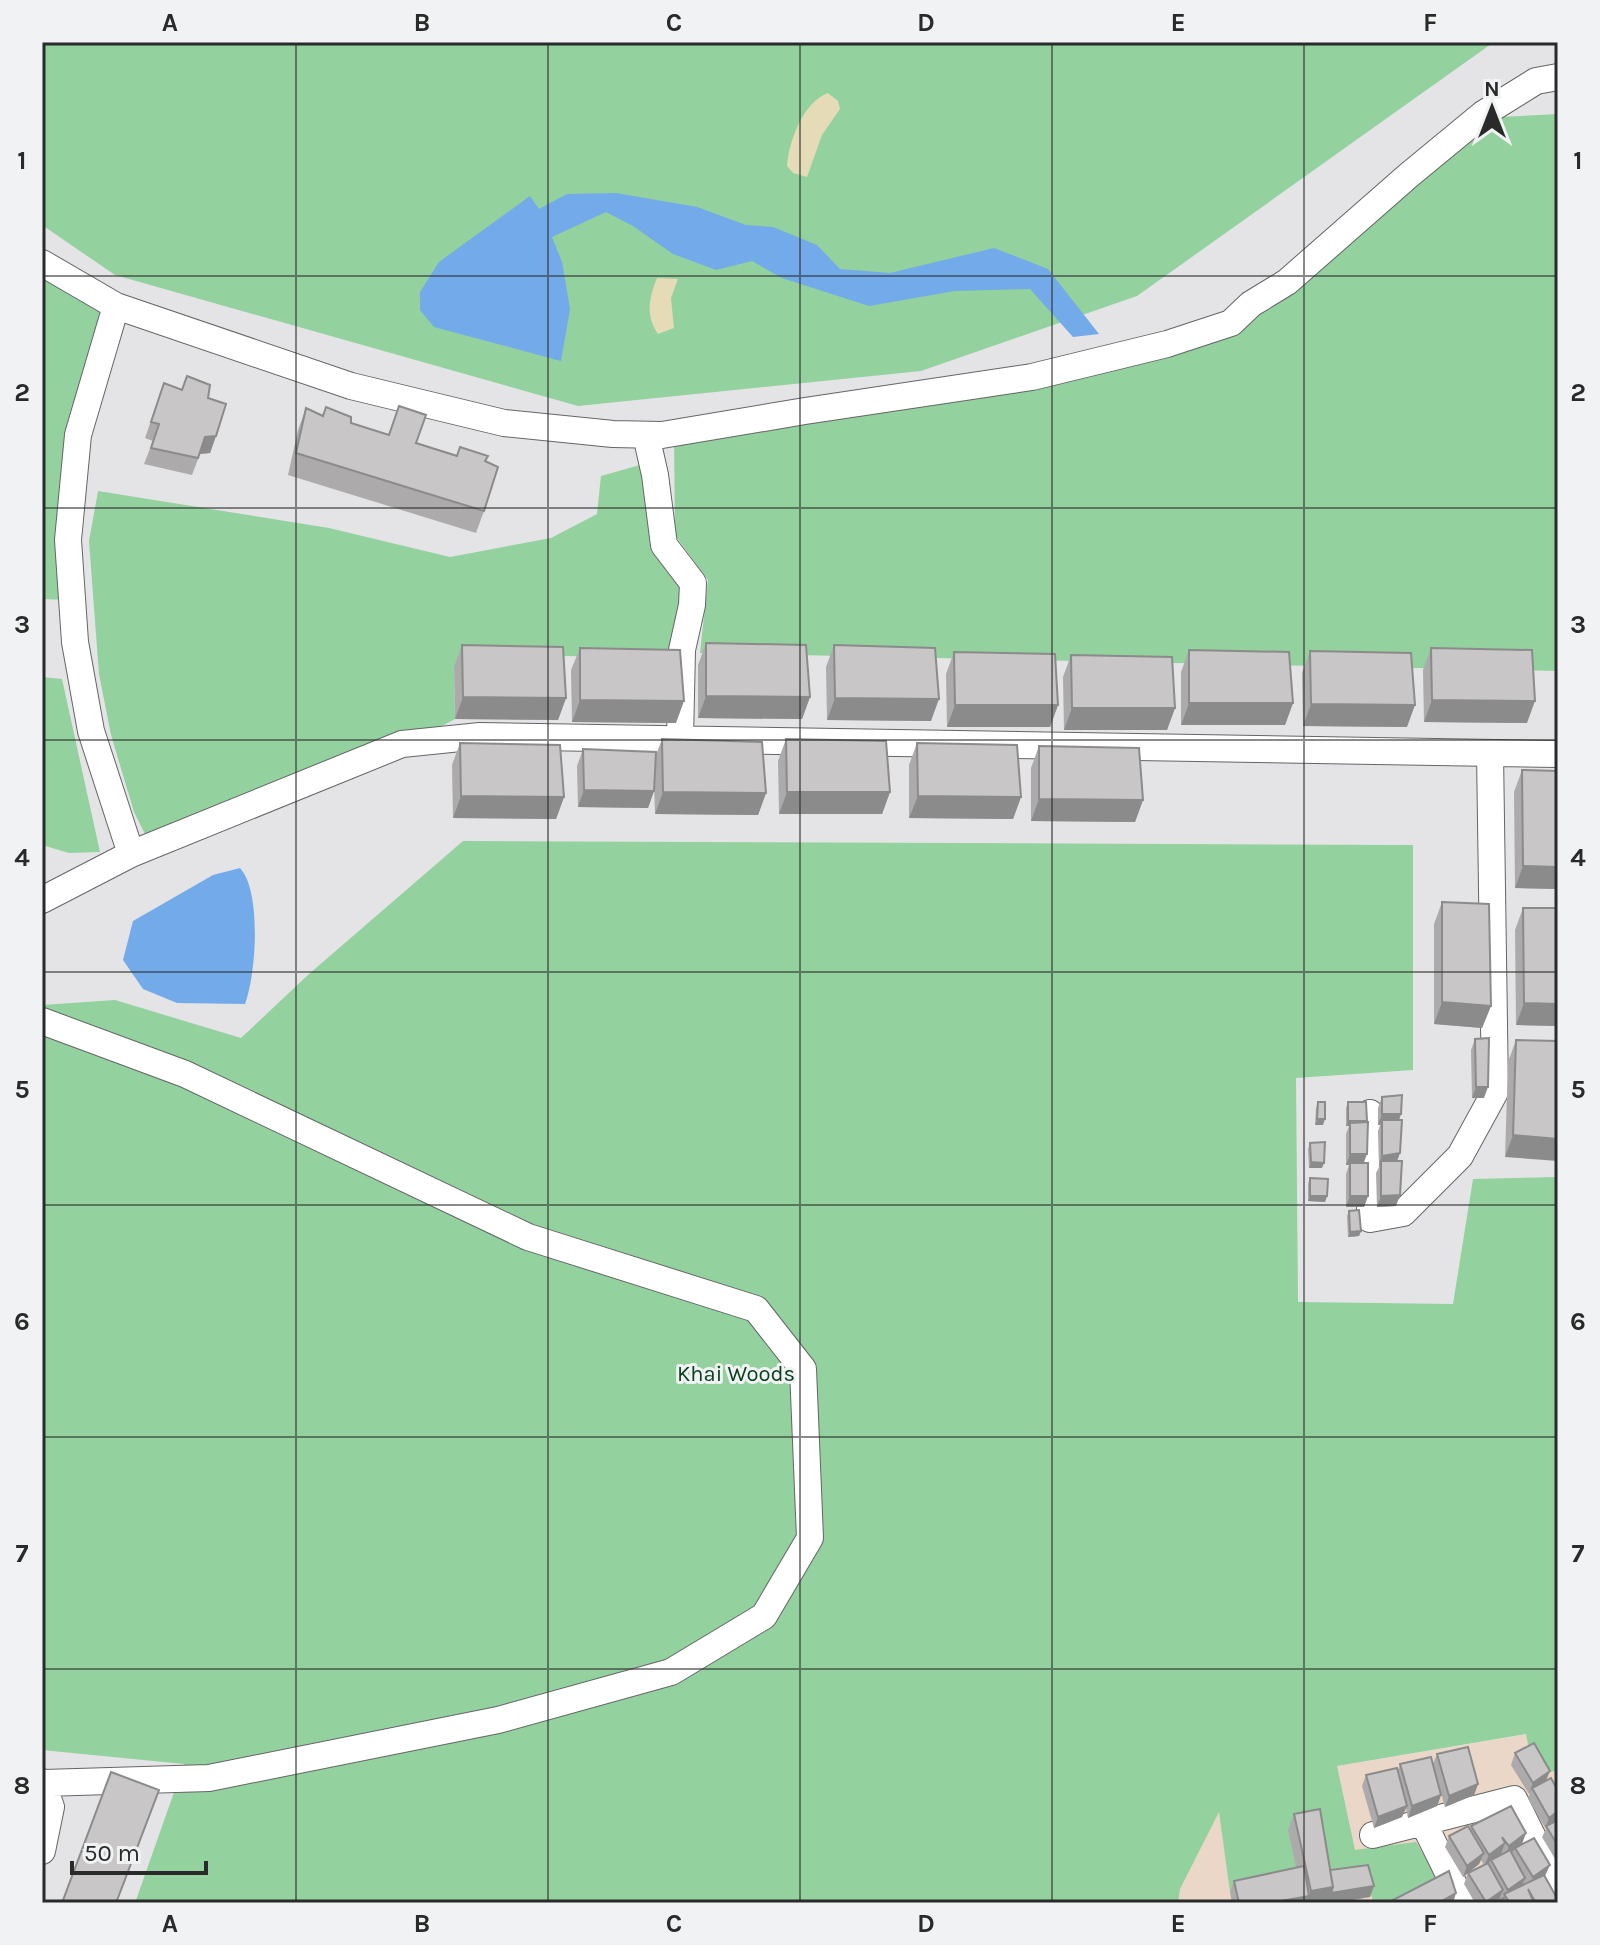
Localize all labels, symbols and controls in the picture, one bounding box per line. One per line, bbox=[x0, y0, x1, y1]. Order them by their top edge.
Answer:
text: A bbox=[162, 7, 178, 38]
text: B bbox=[414, 7, 430, 38]
text: C bbox=[666, 7, 682, 38]
text: D bbox=[917, 7, 935, 38]
text: E bbox=[1170, 7, 1186, 38]
text: F bbox=[1423, 7, 1437, 38]
north arrow bbox=[1452, 68, 1532, 148]
text: N bbox=[1484, 76, 1500, 102]
text: 1 bbox=[17, 145, 27, 176]
text: 1 bbox=[1573, 145, 1583, 176]
text: 2 bbox=[14, 377, 30, 408]
text: 2 bbox=[1570, 377, 1586, 408]
text: 3 bbox=[14, 609, 30, 640]
text: 3 bbox=[1570, 609, 1586, 640]
text: 4 bbox=[14, 842, 30, 873]
text: 4 bbox=[1570, 842, 1586, 873]
text: 5 bbox=[14, 1074, 30, 1105]
text: 5 bbox=[1570, 1074, 1586, 1105]
text: 6 bbox=[14, 1306, 30, 1337]
text: 6 bbox=[1570, 1306, 1586, 1337]
park label: Khai Woods bbox=[677, 1361, 795, 1387]
text: 7 bbox=[16, 1538, 29, 1569]
text: 7 bbox=[1572, 1538, 1585, 1569]
text: 8 bbox=[14, 1770, 30, 1801]
text: 8 bbox=[1570, 1770, 1586, 1801]
scale bar bbox=[72, 1825, 206, 1875]
text: 50 m bbox=[84, 1839, 140, 1867]
text: A bbox=[162, 1908, 178, 1939]
text: B bbox=[414, 1908, 430, 1939]
text: C bbox=[666, 1908, 682, 1939]
text: D bbox=[917, 1908, 935, 1939]
text: E bbox=[1170, 1908, 1186, 1939]
text: F bbox=[1423, 1908, 1437, 1939]

